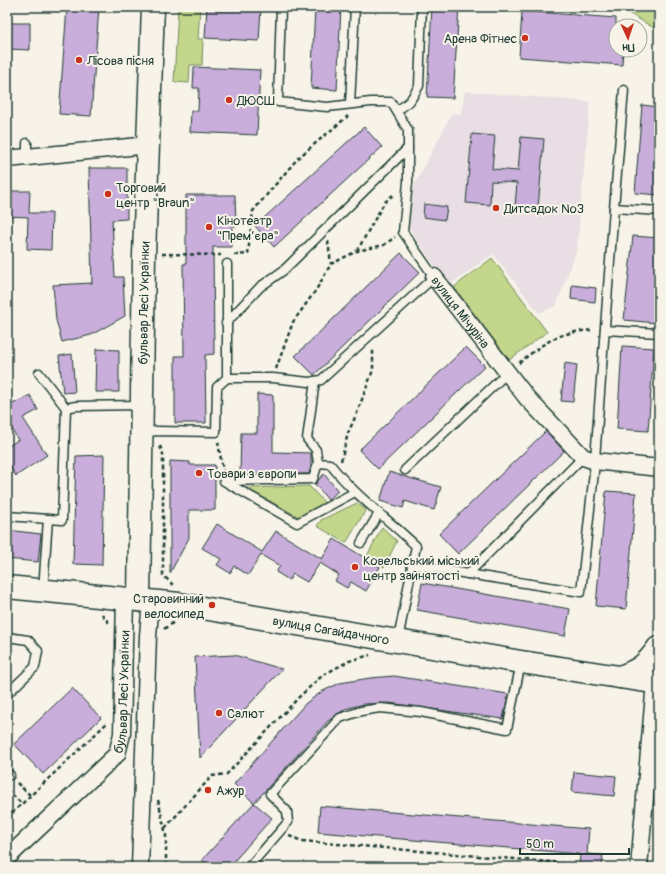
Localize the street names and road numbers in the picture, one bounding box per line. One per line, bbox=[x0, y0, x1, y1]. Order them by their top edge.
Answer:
street label: бульвар Лесі Українки bbox=[135, 241, 153, 365]
street label: вулиця Мічуріна bbox=[427, 273, 493, 352]
street label: вулиця Сагайдачного bbox=[271, 613, 390, 649]
street label: бульвар Лесі Українки bbox=[110, 630, 133, 755]

